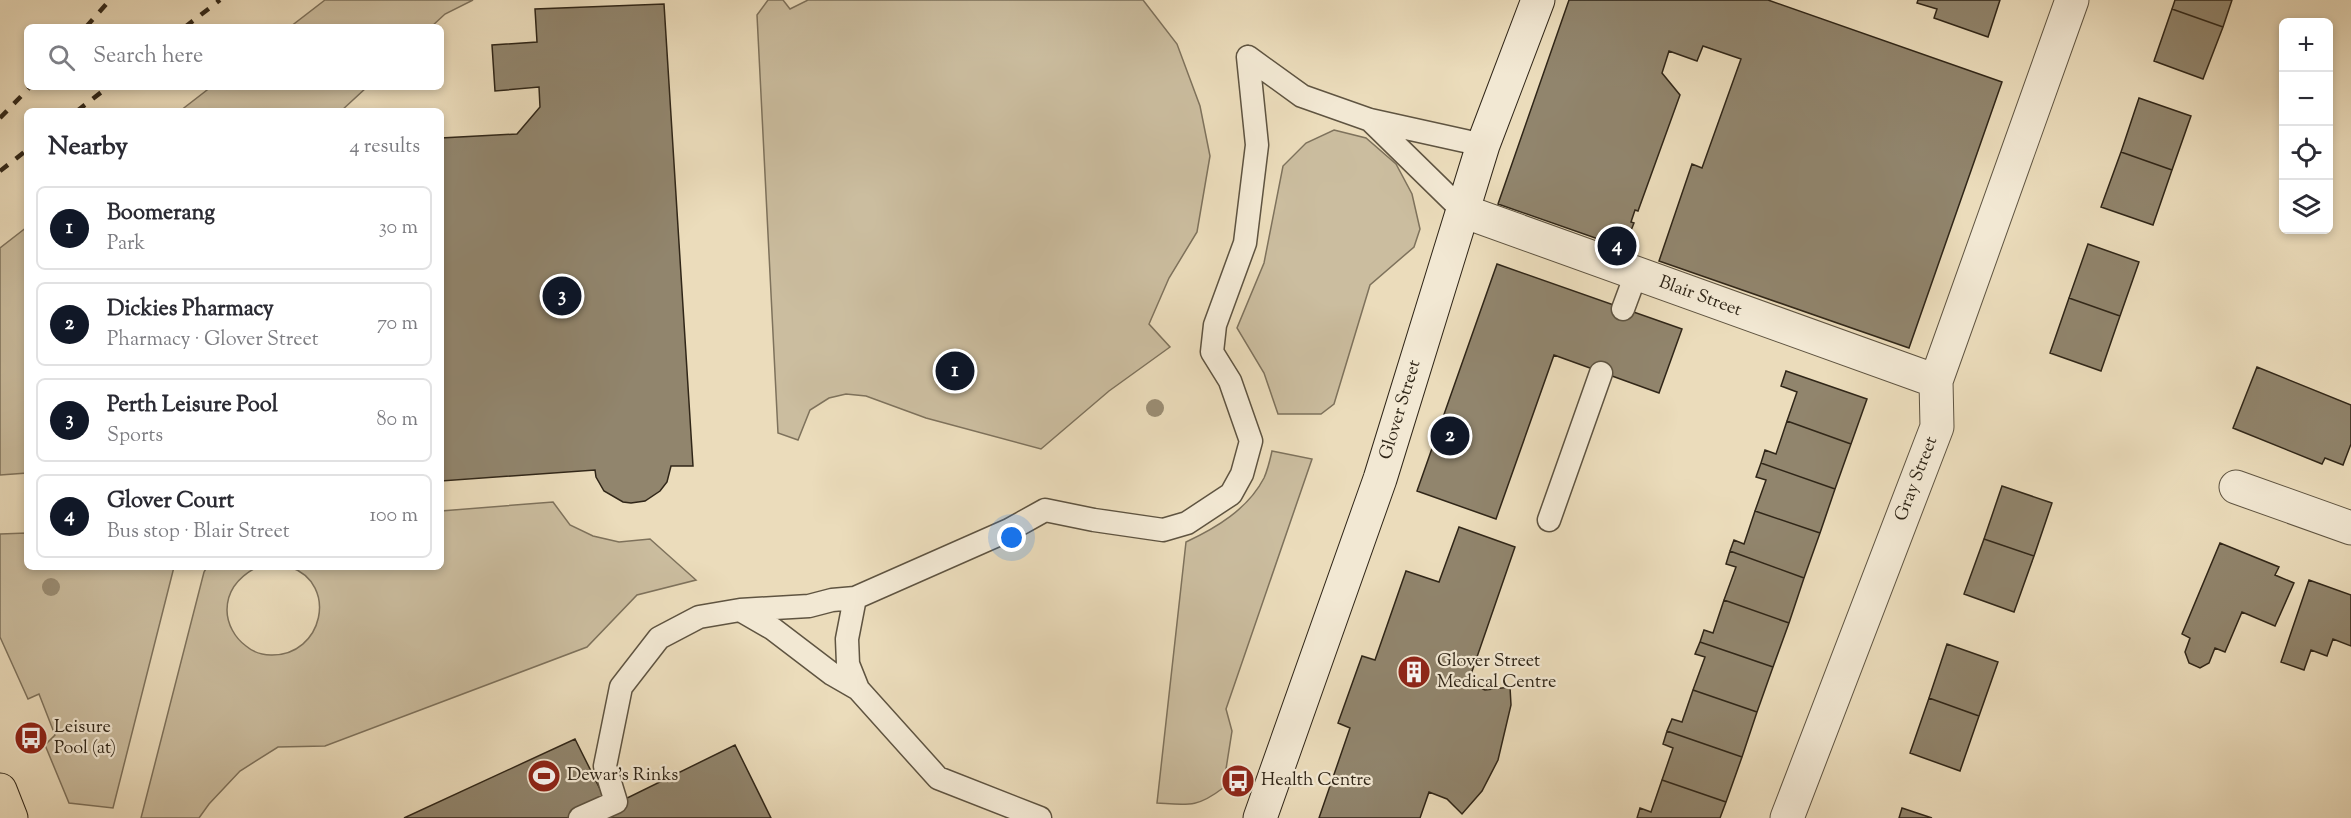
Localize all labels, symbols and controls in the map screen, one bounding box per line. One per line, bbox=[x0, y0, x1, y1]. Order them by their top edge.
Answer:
map controls bbox=[2279, 18, 2333, 234]
button: + bbox=[2279, 18, 2333, 72]
search box bbox=[24, 24, 444, 90]
icon: search bbox=[45, 41, 78, 74]
text: Search here bbox=[93, 41, 203, 73]
button: − bbox=[2279, 72, 2333, 126]
button: locate bbox=[2279, 126, 2333, 180]
text: Nearby bbox=[48, 129, 128, 166]
text: 4 results bbox=[349, 133, 420, 162]
button: layers bbox=[2279, 180, 2333, 234]
text: Boomerang bbox=[107, 198, 215, 230]
text: 1 bbox=[66, 214, 73, 243]
text: 30 m bbox=[379, 214, 418, 243]
pin: 4 bbox=[1598, 224, 1636, 268]
text: Park bbox=[107, 230, 145, 259]
street label: Blair Street bbox=[1655, 270, 1745, 324]
pin: 3 bbox=[542, 274, 582, 318]
text: Dickies Pharmacy bbox=[107, 294, 274, 326]
text: 2 bbox=[65, 310, 74, 339]
text: 70 m bbox=[377, 310, 418, 339]
text: Pharmacy · Glover Street bbox=[107, 326, 319, 355]
pin: 1 bbox=[936, 348, 974, 394]
street label: Glover Street bbox=[1373, 357, 1429, 463]
text: Perth Leisure Pool bbox=[107, 390, 278, 422]
text: 3 bbox=[65, 406, 74, 435]
text: 80 m bbox=[377, 406, 418, 435]
pin: 2 bbox=[1430, 414, 1470, 458]
text: Sports bbox=[107, 422, 163, 451]
street label: Gray Street bbox=[1889, 433, 1945, 525]
text: Glover Court bbox=[107, 486, 234, 518]
text: 4 bbox=[64, 502, 75, 531]
text: 100 m bbox=[369, 502, 418, 531]
text: Bus stop · Blair Street bbox=[107, 518, 290, 547]
your location bbox=[997, 523, 1026, 552]
place label: Glover Street Medical Centre bbox=[1437, 649, 1556, 696]
building icon: Glover Street Medical Centre bbox=[1396, 654, 1432, 690]
place label: Leisure Pool (at) bbox=[54, 715, 116, 762]
bus stop icon: Leisure Pool (at) bbox=[13, 720, 49, 756]
sports icon: Dewar's Rinks bbox=[526, 758, 562, 794]
place label: Dewar's Rinks bbox=[567, 763, 678, 789]
bus stop icon: Health Centre bbox=[1220, 763, 1256, 799]
place label: Health Centre bbox=[1261, 768, 1371, 794]

